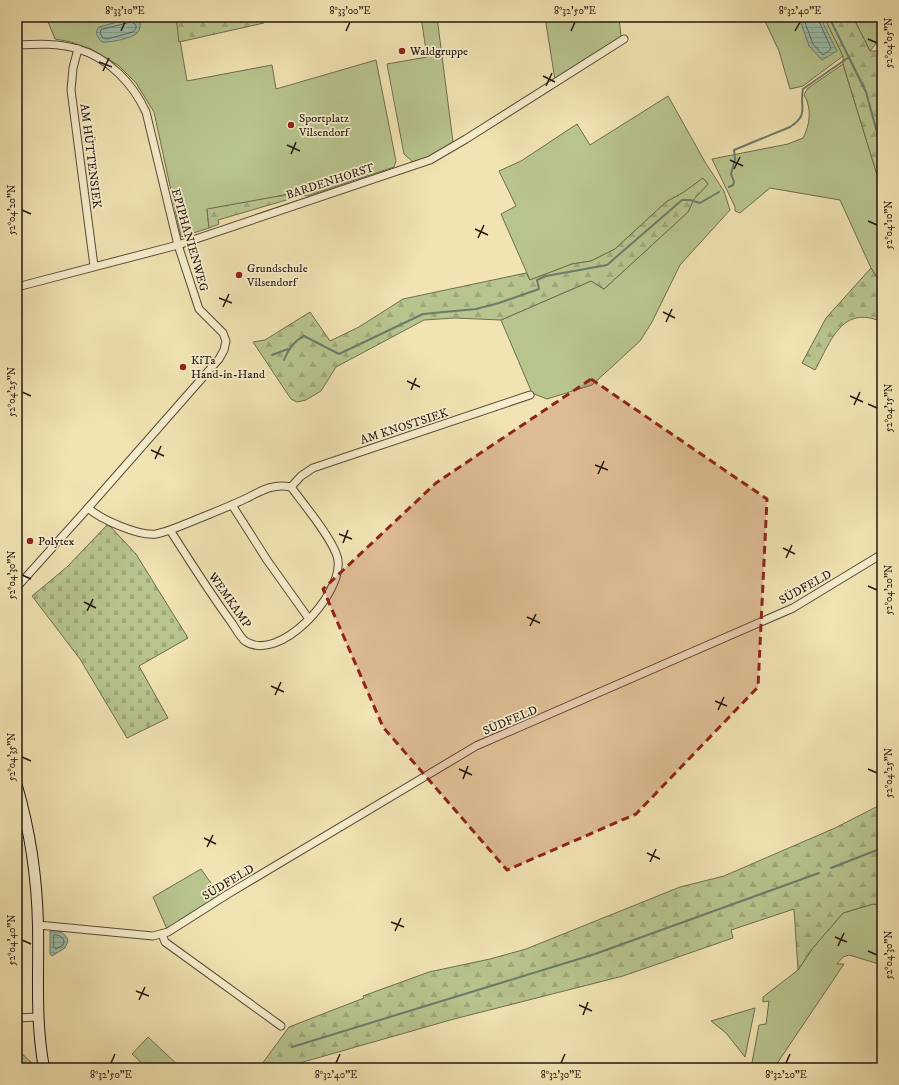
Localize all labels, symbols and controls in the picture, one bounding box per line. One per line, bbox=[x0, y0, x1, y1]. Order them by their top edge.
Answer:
text: 8°33'10"E bbox=[105, 5, 145, 17]
text: 8°33'00"E bbox=[329, 5, 371, 17]
text: 8°32'50"E bbox=[554, 5, 596, 17]
text: 8°32'40"E bbox=[779, 5, 821, 17]
text: 52°04'05"N bbox=[883, 18, 895, 68]
place label: Waldgruppe bbox=[409, 44, 468, 59]
marker: Waldgruppe bbox=[397, 46, 407, 56]
street label: AM HÜTTENSIEK bbox=[77, 103, 104, 210]
place label: Sportplatz Vilsendorf bbox=[298, 111, 351, 140]
marker: Sportplatz Vilsendorf bbox=[286, 120, 296, 130]
street label: BARDENHORST bbox=[284, 160, 376, 203]
text: 52°04'20"N bbox=[6, 185, 18, 235]
street label: EPIPHANIENWEG bbox=[168, 187, 212, 294]
text: 52°04'10"N bbox=[883, 201, 895, 249]
place label: Grundschule Vilsendorf bbox=[246, 261, 308, 290]
marker: Grundschule Vilsendorf bbox=[234, 270, 244, 280]
place label: KiTa Hand-in-Hand bbox=[191, 353, 265, 382]
marker: KiTa Hand-in-Hand bbox=[178, 362, 188, 372]
text: 52°04'25"N bbox=[6, 367, 18, 417]
text: 52°04'15"N bbox=[883, 384, 895, 432]
street label: AM KNOSTSIEK bbox=[358, 405, 450, 448]
place label: Polytex bbox=[38, 534, 74, 549]
marker: Polytex bbox=[25, 536, 35, 546]
text: 52°04'30"N bbox=[6, 550, 18, 600]
text: 52°04'20"N bbox=[883, 565, 895, 615]
street label: SÜDFELD bbox=[776, 567, 834, 608]
street label: WEMKAMP bbox=[204, 569, 254, 631]
street label: SÜDFELD bbox=[481, 702, 540, 739]
text: 52°04'35"N bbox=[6, 733, 18, 781]
text: 52°04'25"N bbox=[883, 748, 895, 798]
street label: SÜDFELD bbox=[200, 861, 257, 904]
text: 52°04'40"N bbox=[6, 914, 18, 966]
text: 52°04'30"N bbox=[883, 930, 895, 980]
text: 8°32'50"E bbox=[90, 1069, 132, 1081]
text: 8°32'40"E bbox=[315, 1069, 357, 1081]
text: 8°32'30"E bbox=[541, 1069, 581, 1081]
text: 8°32'20"E bbox=[765, 1069, 807, 1081]

